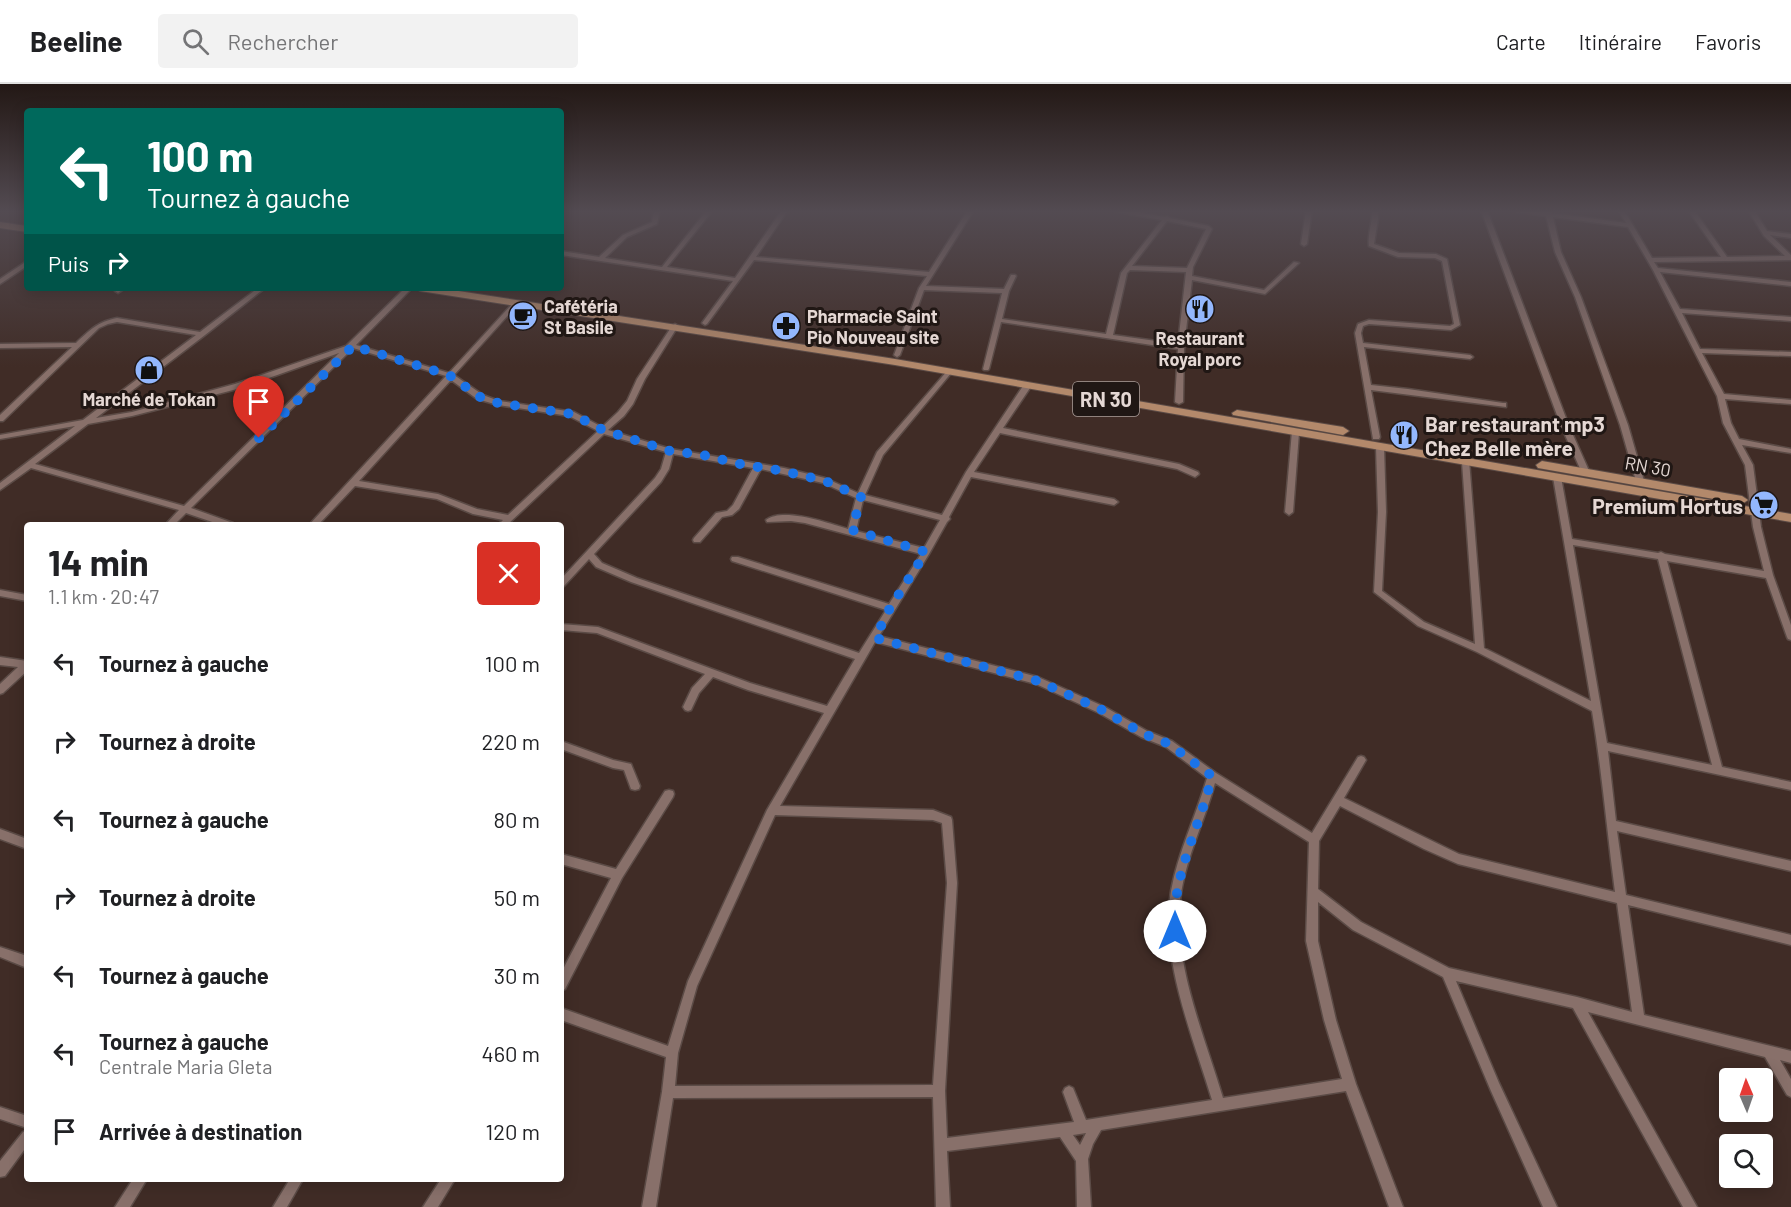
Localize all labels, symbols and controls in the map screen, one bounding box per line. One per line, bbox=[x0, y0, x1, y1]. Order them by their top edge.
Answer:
search box bbox=[158, 14, 578, 68]
text: Beeline bbox=[30, 24, 122, 58]
icon: search bbox=[179, 25, 212, 58]
text: Rechercher bbox=[227, 28, 338, 54]
text: Carte bbox=[1496, 29, 1546, 54]
text: Itinéraire bbox=[1579, 29, 1662, 54]
text: Favoris bbox=[1695, 29, 1761, 54]
text: 100 m bbox=[147, 130, 253, 180]
icon: left bbox=[48, 132, 126, 210]
text: Tournez à gauche bbox=[147, 181, 350, 213]
icon: right bbox=[101, 246, 134, 279]
text: Puis bbox=[48, 250, 89, 276]
restaurant icon: Restaurant Royal porc bbox=[1184, 293, 1216, 325]
place label: Cafétéria St Basile bbox=[544, 295, 618, 338]
cafe icon: Cafétéria St Basile bbox=[507, 300, 539, 332]
place label: Pharmacie Saint Pio Nouveau site bbox=[807, 305, 940, 348]
pharmacy icon: Pharmacie Saint Pio Nouveau site bbox=[770, 310, 802, 342]
place label: Restaurant Royal porc bbox=[1156, 327, 1245, 370]
shop icon: Marché de Tokan bbox=[133, 354, 165, 386]
pin bbox=[233, 376, 284, 438]
road number: RN 30 bbox=[1073, 382, 1139, 416]
icon: arrive bbox=[242, 385, 275, 418]
place label: Marché de Tokan bbox=[82, 388, 216, 410]
place label: Bar restaurant mp3 Chez Belle mère bbox=[1425, 411, 1605, 460]
restaurant icon: Bar restaurant mp3 Chez Belle mère bbox=[1388, 419, 1420, 451]
street label: RN 30 bbox=[1623, 451, 1673, 481]
supermarket icon: Premium Hortus bbox=[1748, 489, 1780, 521]
place label: Premium Hortus bbox=[1592, 493, 1743, 518]
text: 14 min bbox=[48, 540, 149, 583]
button: close bbox=[477, 542, 540, 605]
text: 1.1 km · 20:47 bbox=[48, 584, 159, 608]
icon: left bbox=[48, 647, 81, 680]
text: Tournez à gauche bbox=[99, 650, 269, 676]
text: 100 m bbox=[485, 650, 540, 676]
icon: right bbox=[48, 725, 81, 758]
text: Tournez à droite bbox=[99, 728, 256, 754]
text: 220 m bbox=[481, 728, 540, 754]
icon: left bbox=[48, 803, 81, 836]
text: Tournez à gauche bbox=[99, 806, 269, 832]
text: 80 m bbox=[494, 806, 540, 832]
icon: right bbox=[48, 881, 81, 914]
text: Tournez à droite bbox=[99, 884, 256, 910]
text: 50 m bbox=[494, 884, 540, 910]
position arrow bbox=[1143, 899, 1207, 963]
icon: left bbox=[48, 959, 81, 992]
text: Tournez à gauche bbox=[99, 962, 269, 988]
text: 30 m bbox=[494, 962, 540, 988]
text: Tournez à gauche bbox=[99, 1028, 269, 1054]
icon: left bbox=[48, 1037, 81, 1070]
text: 460 m bbox=[482, 1040, 540, 1066]
text: Centrale Maria Gleta bbox=[99, 1054, 273, 1078]
north arrow bbox=[1719, 1068, 1773, 1122]
map controls bbox=[1719, 1068, 1773, 1188]
icon: arrive bbox=[48, 1115, 81, 1148]
text: Arrivée à destination bbox=[99, 1118, 302, 1144]
text: 120 m bbox=[485, 1118, 540, 1144]
button: search bbox=[1719, 1134, 1773, 1188]

